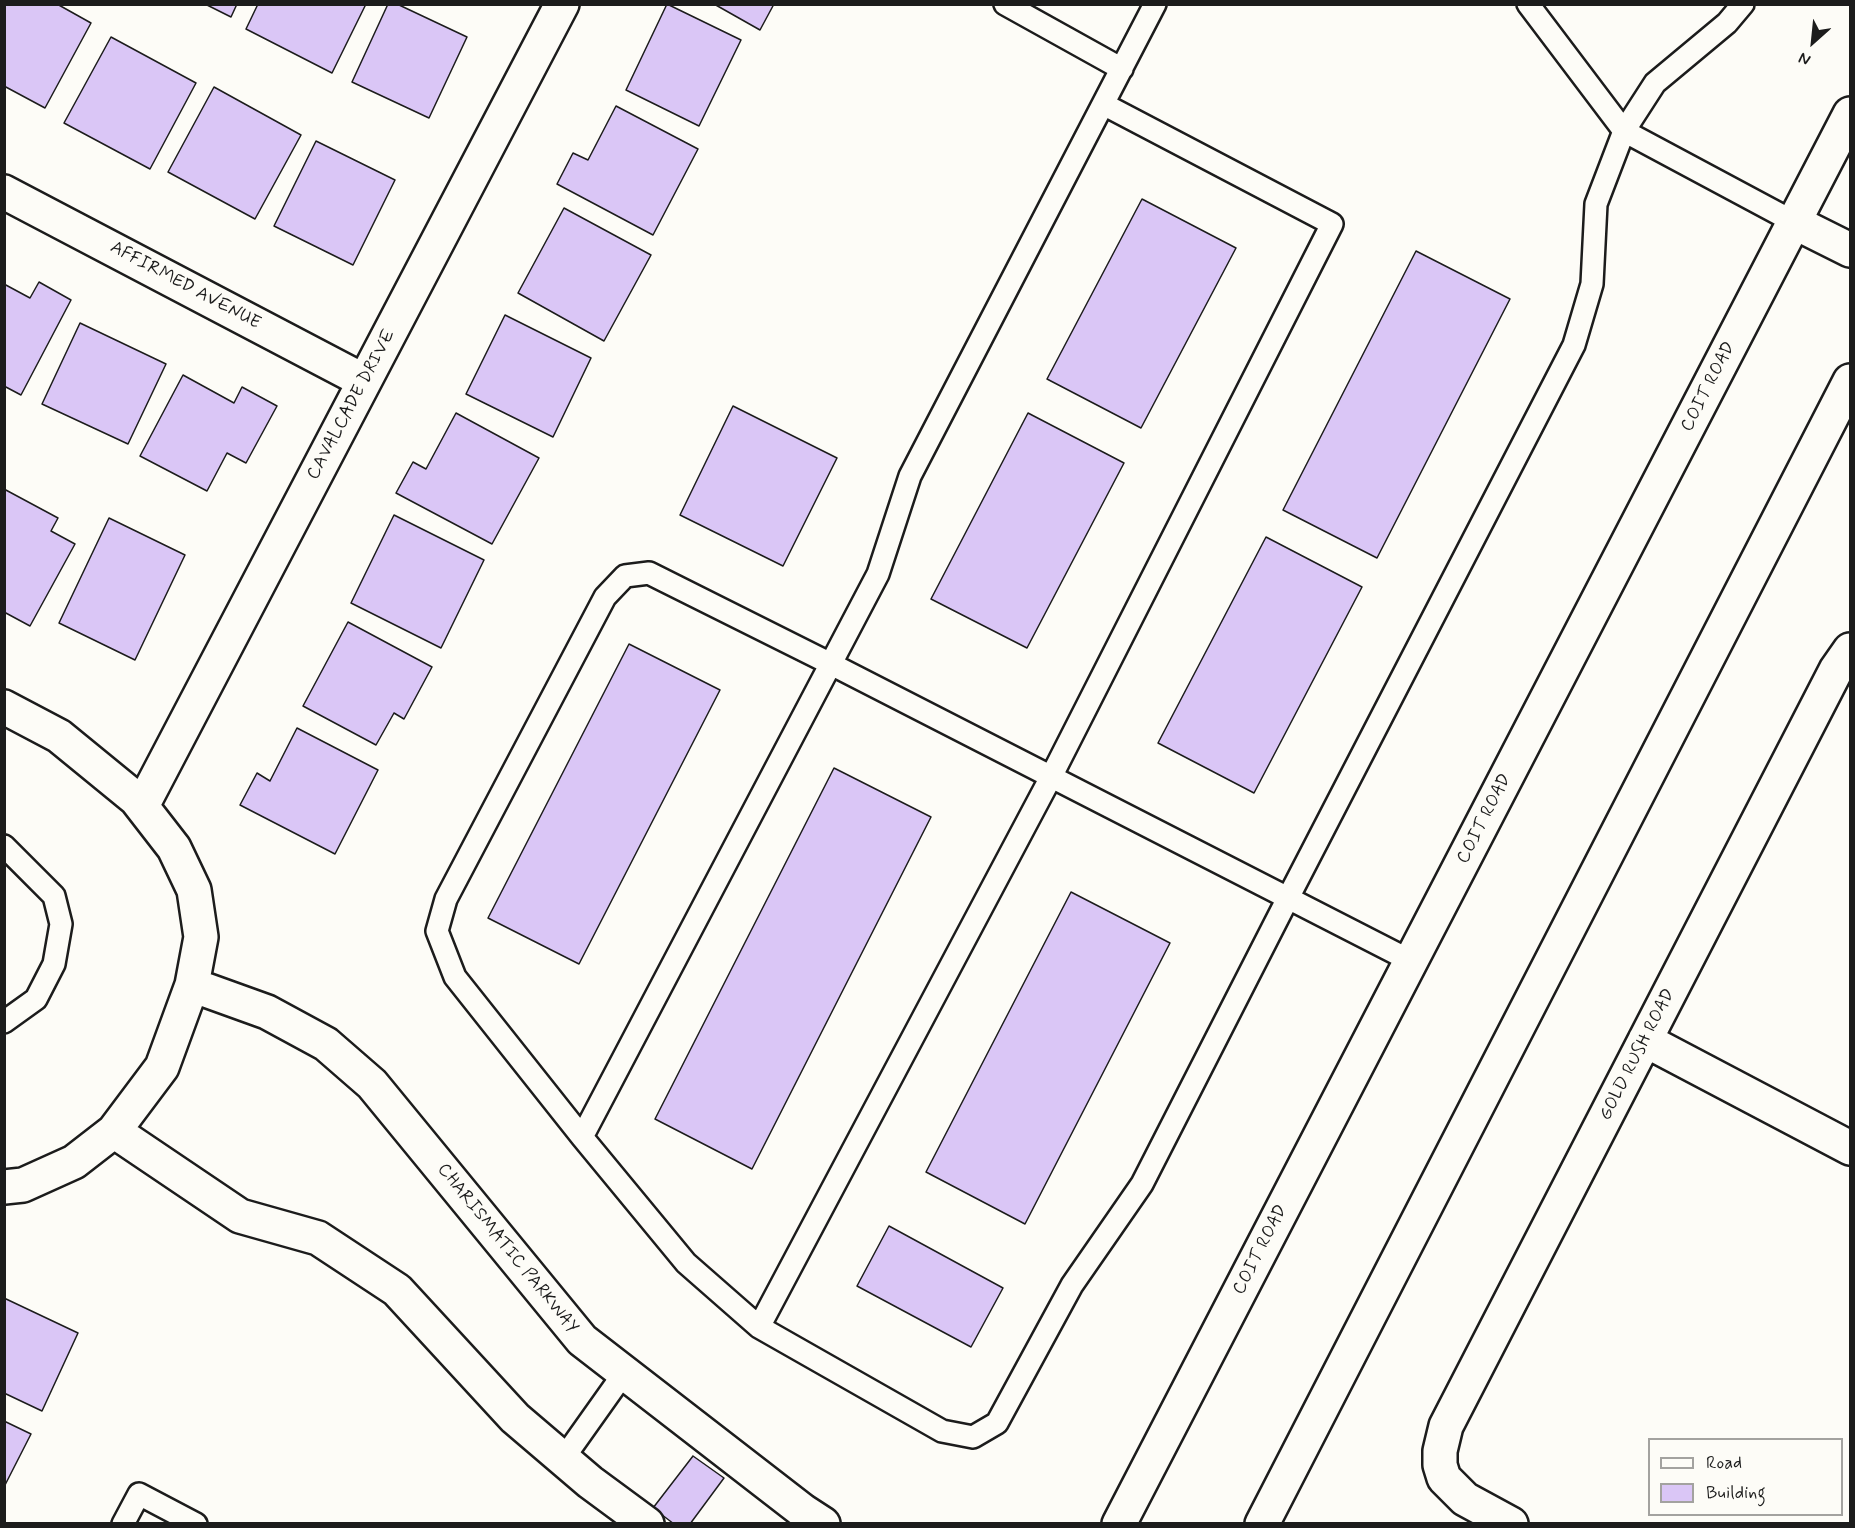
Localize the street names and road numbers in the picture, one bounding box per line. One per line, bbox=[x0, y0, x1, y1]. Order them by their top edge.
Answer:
street label: AFFIRMED AVENUE bbox=[106, 237, 264, 335]
street label: CAVALCADE DRIVE bbox=[303, 326, 401, 484]
street label: COIT ROAD bbox=[1677, 338, 1741, 436]
street label: COIT ROAD bbox=[1453, 770, 1517, 868]
street label: GOLD RUSH ROAD bbox=[1595, 985, 1681, 1125]
street label: CHARISMATIC PARKWAY bbox=[432, 1160, 582, 1338]
street label: COIT ROAD bbox=[1229, 1201, 1293, 1299]

